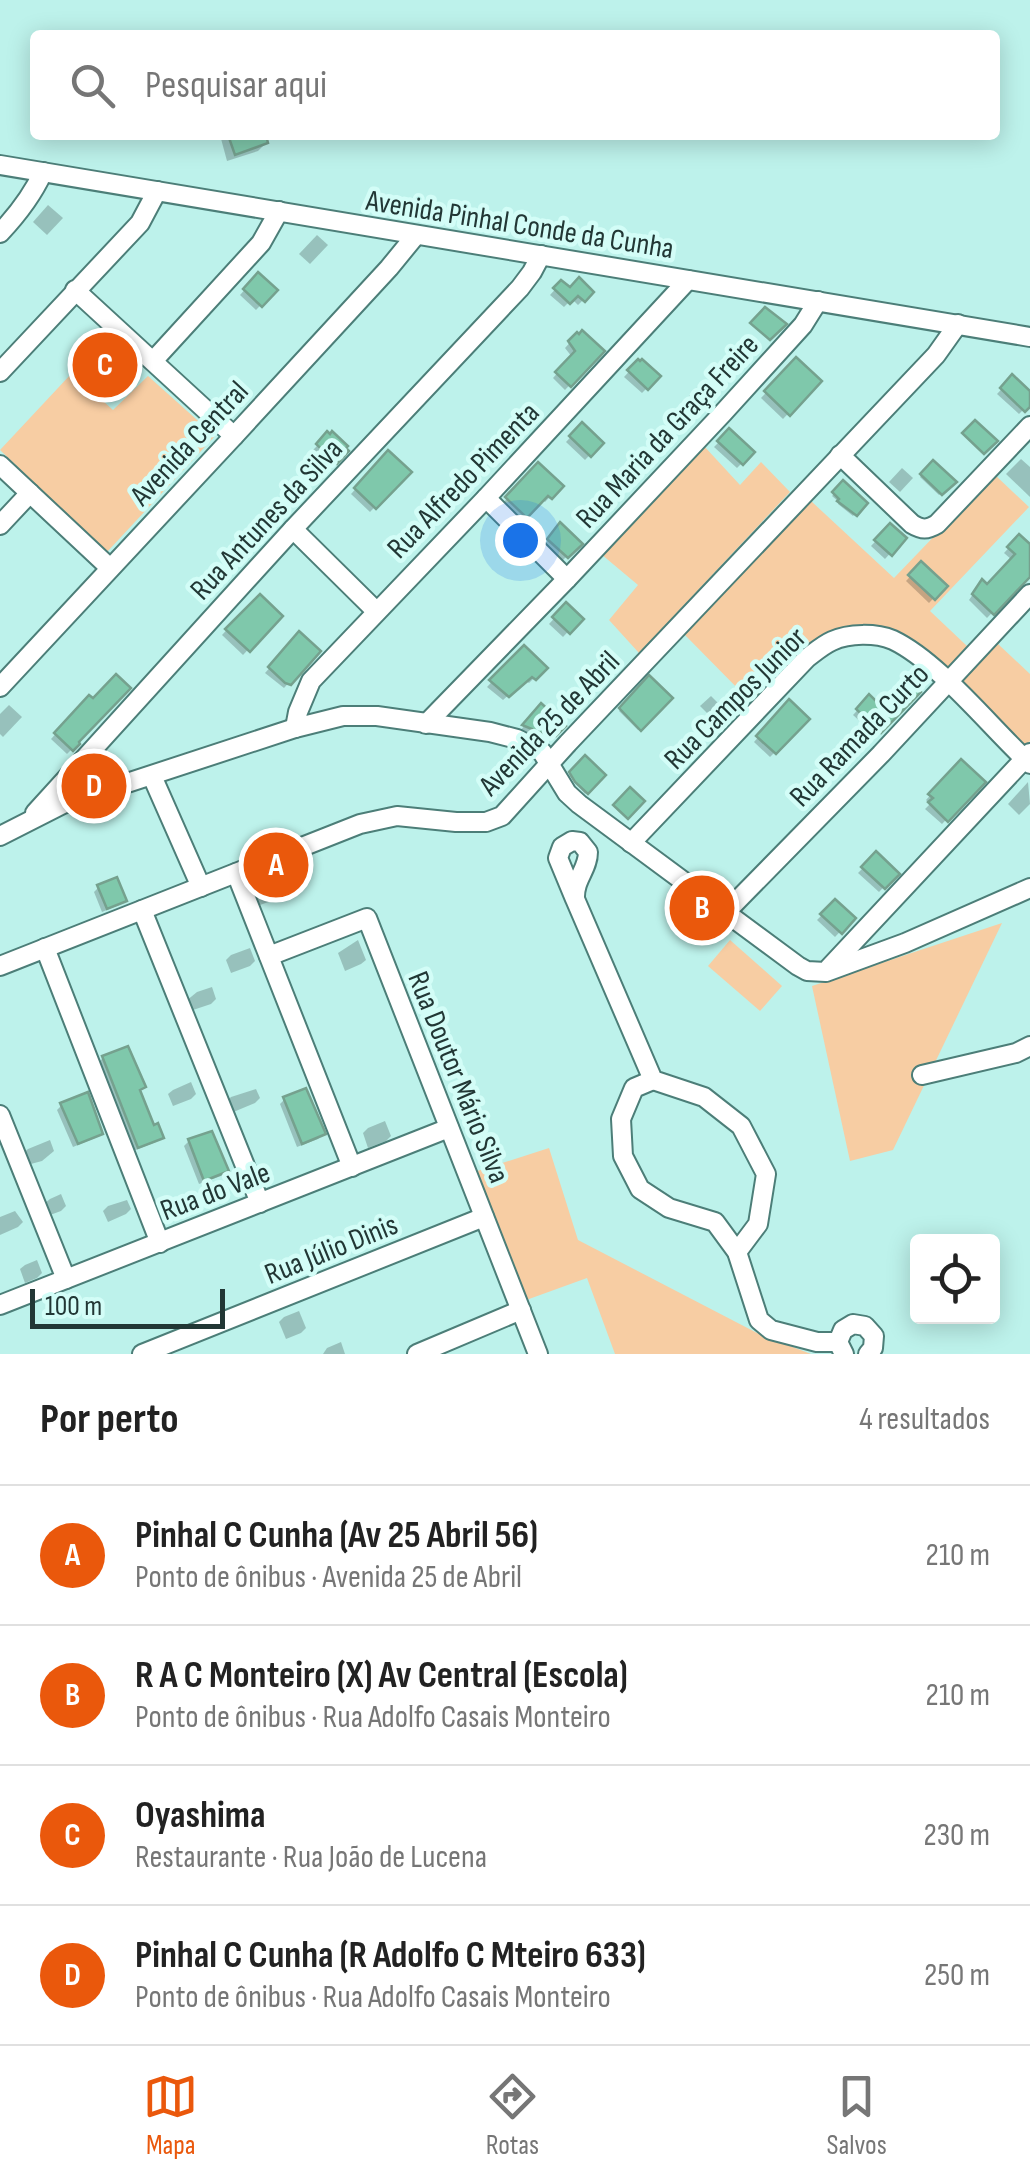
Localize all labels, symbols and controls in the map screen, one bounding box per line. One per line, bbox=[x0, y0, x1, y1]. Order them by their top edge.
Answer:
search box bbox=[30, 30, 1000, 140]
icon: search bbox=[65, 58, 120, 113]
text: Pesquisar aqui bbox=[145, 63, 327, 108]
street label: Avenida Pinhal Conde da Cunha bbox=[362, 183, 676, 267]
street label: Rua Maria da Graça Freire bbox=[569, 327, 767, 536]
pin: C bbox=[72, 328, 138, 402]
street label: Avenida Central bbox=[122, 374, 256, 514]
street label: Rua Alfredo Pimenta bbox=[380, 395, 547, 566]
street label: Rua Antunes da Silva bbox=[183, 432, 350, 608]
your location bbox=[495, 515, 546, 566]
street label: Rua Campos Junior bbox=[657, 620, 815, 777]
street label: Avenida 25 de Abril bbox=[471, 644, 628, 804]
street label: Rua Ramada Curto bbox=[783, 657, 937, 815]
pin: D bbox=[62, 748, 126, 824]
pin: A bbox=[244, 828, 308, 902]
pin: B bbox=[670, 870, 734, 946]
street label: Rua Doutor Mário Silva bbox=[399, 966, 517, 1188]
street label: Rua do Vale bbox=[156, 1155, 275, 1229]
street label: Rua Júlio Dinis bbox=[260, 1207, 403, 1293]
map controls bbox=[910, 1234, 1000, 1324]
button: locate bbox=[910, 1234, 1000, 1324]
scale bar bbox=[30, 1284, 225, 1328]
text: 100 m bbox=[45, 1290, 102, 1323]
text: Por perto bbox=[40, 1394, 179, 1445]
text: 4 resultados bbox=[859, 1400, 990, 1439]
text: Pinhal C Cunha (Av 25 Abril 56) bbox=[135, 1513, 538, 1558]
text: A bbox=[65, 1536, 80, 1575]
text: 210 m bbox=[926, 1536, 990, 1575]
text: Ponto de ônibus · Avenida 25 de Abril bbox=[135, 1558, 522, 1597]
text: R A C Monteiro (X) Av Central (Escola) bbox=[135, 1653, 628, 1698]
text: B bbox=[65, 1676, 80, 1715]
text: 210 m bbox=[926, 1676, 990, 1715]
text: Ponto de ônibus · Rua Adolfo Casais Monteiro bbox=[135, 1698, 611, 1737]
text: Oyashima bbox=[135, 1793, 266, 1838]
text: C bbox=[64, 1816, 81, 1855]
text: 230 m bbox=[923, 1816, 990, 1855]
text: Restaurante · Rua João de Lucena bbox=[135, 1838, 487, 1877]
text: Pinhal C Cunha (R Adolfo C Mteiro 633) bbox=[135, 1933, 646, 1978]
text: D bbox=[64, 1956, 81, 1995]
text: 250 m bbox=[924, 1956, 990, 1995]
text: Ponto de ônibus · Rua Adolfo Casais Monteiro bbox=[135, 1978, 611, 2017]
tab: Mapa bbox=[143, 2069, 198, 2162]
tab: Rotas bbox=[485, 2069, 540, 2162]
tab: Salvos bbox=[826, 2069, 887, 2162]

